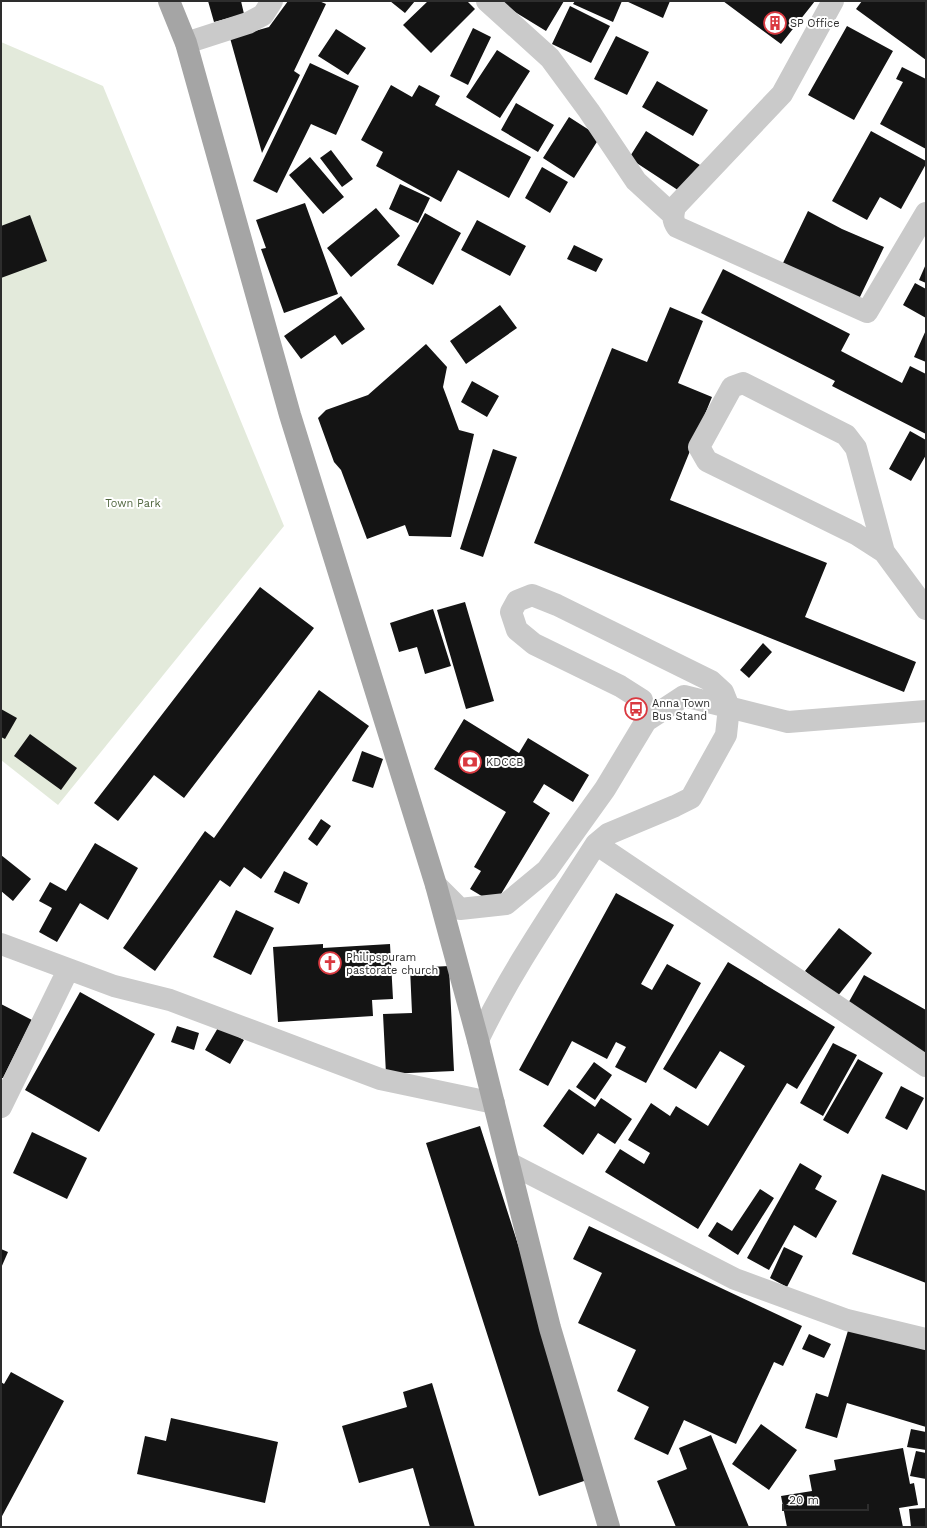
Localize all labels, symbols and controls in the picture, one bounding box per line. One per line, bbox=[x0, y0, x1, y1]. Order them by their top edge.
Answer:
building icon: SP Office bbox=[762, 10, 788, 36]
place label: SP Office bbox=[790, 17, 840, 30]
park label: Town Park bbox=[105, 497, 161, 510]
bus stop icon: Anna Town Bus Stand bbox=[623, 696, 649, 722]
place label: Anna Town Bus Stand bbox=[652, 697, 710, 723]
bank icon: KDCCB bbox=[457, 749, 483, 775]
place label: KDCCB bbox=[486, 756, 523, 769]
church icon: Philipspuram pastorate church bbox=[317, 950, 343, 976]
place label: Philipspuram pastorate church bbox=[346, 951, 438, 977]
scale bar bbox=[783, 1486, 868, 1512]
text: 20 m bbox=[789, 1493, 819, 1507]

